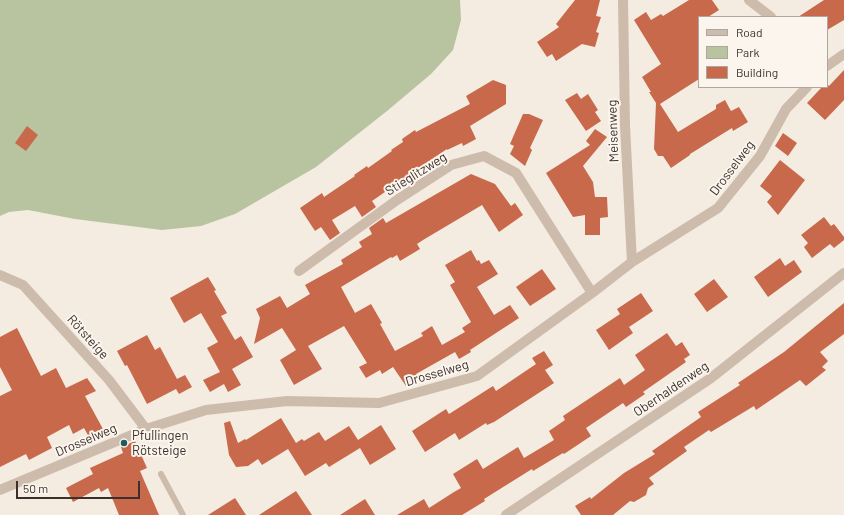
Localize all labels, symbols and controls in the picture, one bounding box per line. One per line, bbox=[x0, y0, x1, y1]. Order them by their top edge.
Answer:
legend bbox=[698, 16, 828, 88]
text: Road bbox=[736, 25, 763, 39]
text: Park bbox=[736, 45, 760, 59]
text: Building bbox=[736, 65, 778, 79]
street label: Meisenweg bbox=[604, 99, 622, 163]
street label: Drosselweg bbox=[706, 137, 758, 199]
street label: Stieglitzweg bbox=[382, 149, 450, 199]
street label: Rötsteige bbox=[64, 312, 112, 362]
street label: Drosselweg bbox=[404, 357, 470, 389]
street label: Oberhaldenweg bbox=[630, 358, 712, 420]
street label: Drosselweg bbox=[53, 420, 119, 460]
place label: Pfullingen Rötsteige bbox=[132, 428, 188, 459]
marker: Pfullingen Rötsteige bbox=[119, 438, 129, 448]
scale bar bbox=[18, 473, 142, 499]
text: 50 m bbox=[23, 481, 48, 495]

